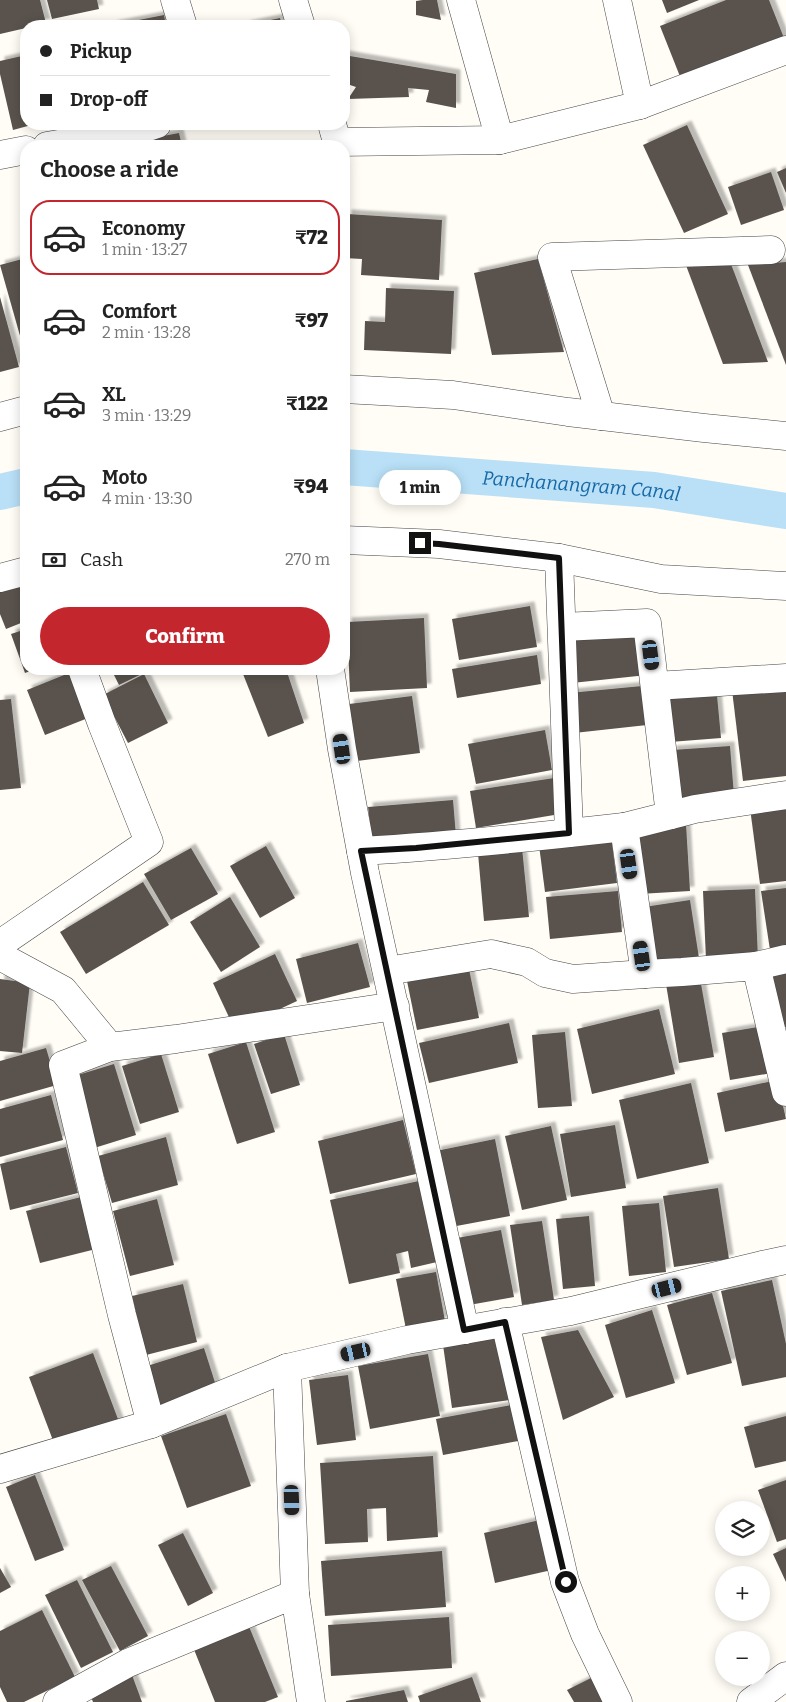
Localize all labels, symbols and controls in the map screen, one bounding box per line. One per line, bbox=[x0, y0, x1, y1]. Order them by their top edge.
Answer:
text: Pickup bbox=[70, 40, 132, 63]
text: Drop-off bbox=[70, 88, 148, 111]
text: Choose a ride bbox=[40, 156, 179, 183]
icon: car bbox=[42, 215, 87, 260]
text: Economy bbox=[102, 217, 185, 240]
text: ₹72 bbox=[295, 226, 328, 249]
text: 1 min · 13:27 bbox=[102, 240, 187, 259]
icon: car bbox=[42, 298, 87, 343]
text: Comfort bbox=[102, 300, 177, 323]
text: ₹97 bbox=[295, 309, 328, 332]
text: 2 min · 13:28 bbox=[102, 323, 191, 342]
icon: car bbox=[42, 381, 87, 426]
text: XL bbox=[102, 383, 126, 406]
text: ₹122 bbox=[286, 392, 328, 415]
text: 3 min · 13:29 bbox=[102, 406, 191, 425]
icon: car bbox=[42, 464, 87, 509]
text: Moto bbox=[102, 466, 148, 489]
water label: Panchanangram Canal bbox=[481, 466, 682, 506]
callout: 1 min bbox=[379, 470, 461, 506]
text: ₹94 bbox=[293, 475, 328, 498]
text: 1 min bbox=[400, 478, 440, 497]
text: 4 min · 13:30 bbox=[102, 489, 193, 508]
route end bbox=[409, 532, 431, 554]
icon: cash bbox=[40, 546, 68, 574]
text: Cash bbox=[80, 548, 123, 571]
text: 270 m bbox=[285, 550, 330, 569]
button: Confirm bbox=[40, 607, 330, 665]
car bbox=[641, 639, 660, 671]
car bbox=[332, 733, 351, 765]
car bbox=[619, 848, 638, 880]
car bbox=[632, 940, 651, 972]
car bbox=[650, 1277, 683, 1299]
car bbox=[339, 1341, 372, 1363]
car bbox=[283, 1485, 300, 1515]
map controls bbox=[715, 1501, 770, 1686]
button: layers bbox=[715, 1501, 770, 1556]
button: + bbox=[715, 1566, 770, 1621]
route start bbox=[555, 1571, 577, 1593]
button: − bbox=[715, 1631, 770, 1686]

